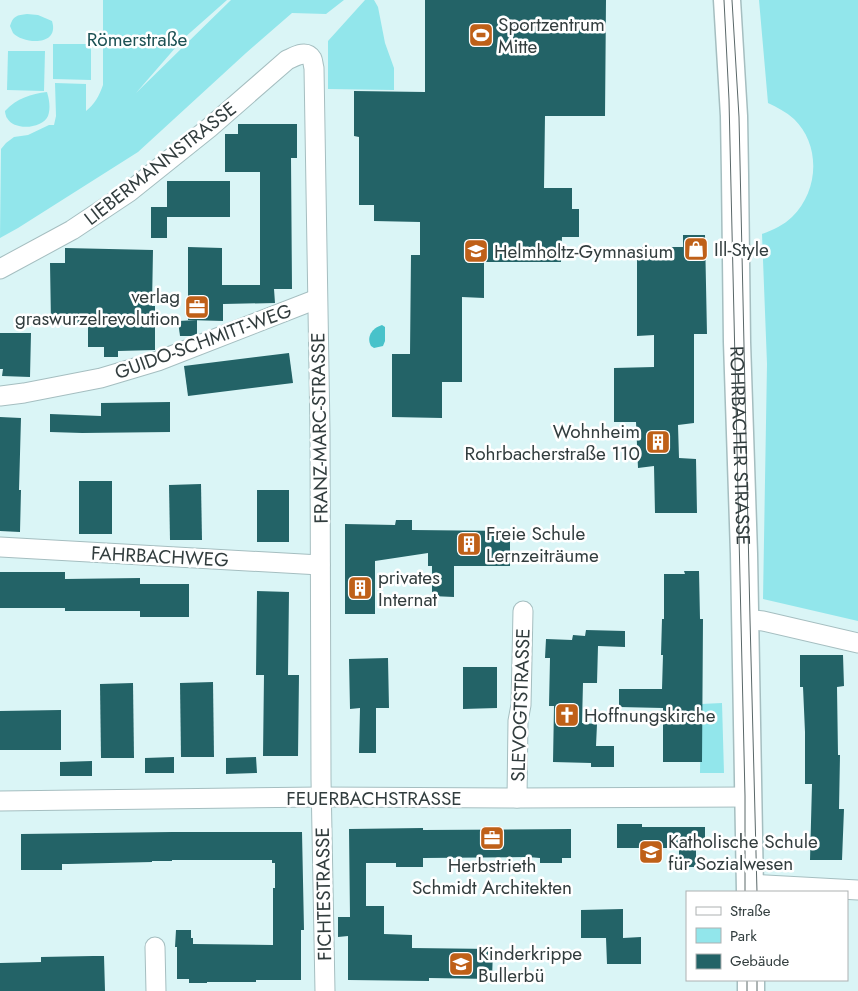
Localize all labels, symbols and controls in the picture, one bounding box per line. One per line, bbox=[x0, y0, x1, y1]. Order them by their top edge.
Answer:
place label: Sportzentrum Mitte bbox=[498, 11, 605, 60]
sports icon: Sportzentrum Mitte bbox=[468, 22, 494, 48]
park label: Römerstraße bbox=[87, 26, 187, 53]
street label: LIEBERMANNSTRASSE bbox=[79, 95, 242, 231]
shop icon: Ill-Style bbox=[683, 236, 709, 262]
place label: Ill-Style bbox=[714, 236, 769, 263]
school or university icon: Helmholtz-Gymnasium bbox=[463, 238, 489, 264]
place label: Helmholtz-Gymnasium bbox=[494, 238, 673, 265]
place label: verlag graswurzelrevolution bbox=[15, 283, 180, 332]
office icon: verlag graswurzelrevolution bbox=[184, 294, 210, 320]
street label: GUIDO-SCHMITT-WEG bbox=[111, 297, 295, 386]
street label: FRANZ-MARC-STRASSE bbox=[304, 332, 335, 524]
street label: ROHRBACHER STRASSE bbox=[723, 346, 757, 546]
place label: Wohnheim Rohrbacherstraße 110 bbox=[465, 418, 640, 467]
building icon: Wohnheim Rohrbacherstraße 110 bbox=[645, 429, 671, 455]
place label: Freie Schule Lernzeiträume bbox=[486, 520, 599, 569]
building icon: Freie Schule Lernzeiträume bbox=[456, 531, 482, 557]
street label: FAHRBACHWEG bbox=[90, 539, 229, 574]
place label: privates Internat bbox=[378, 564, 440, 613]
building icon: privates Internat bbox=[347, 575, 373, 601]
street label: SLEVOGTSTRASSE bbox=[504, 628, 537, 782]
church icon: Hoffnungskirche bbox=[554, 702, 580, 728]
place label: Hoffnungskirche bbox=[584, 702, 716, 729]
street label: FEUERBACHSTRASSE bbox=[286, 785, 462, 812]
office icon: Herbstrieth Schmidt Architekten bbox=[479, 825, 505, 851]
street label: FICHTESTRASSE bbox=[309, 827, 338, 961]
place label: Katholische Schule für Sozialwesen bbox=[668, 828, 818, 877]
school or university icon: Katholische Schule für Sozialwesen bbox=[638, 839, 664, 865]
place label: Herbstrieth Schmidt Architekten bbox=[412, 852, 572, 901]
legend bbox=[686, 891, 848, 981]
text: Straße bbox=[730, 900, 771, 922]
text: Park bbox=[730, 925, 757, 947]
place label: Kinderkrippe Bullerbü bbox=[478, 940, 582, 989]
text: Gebäude bbox=[730, 950, 790, 972]
school or university icon: Kinderkrippe Bullerbü bbox=[448, 951, 474, 977]

